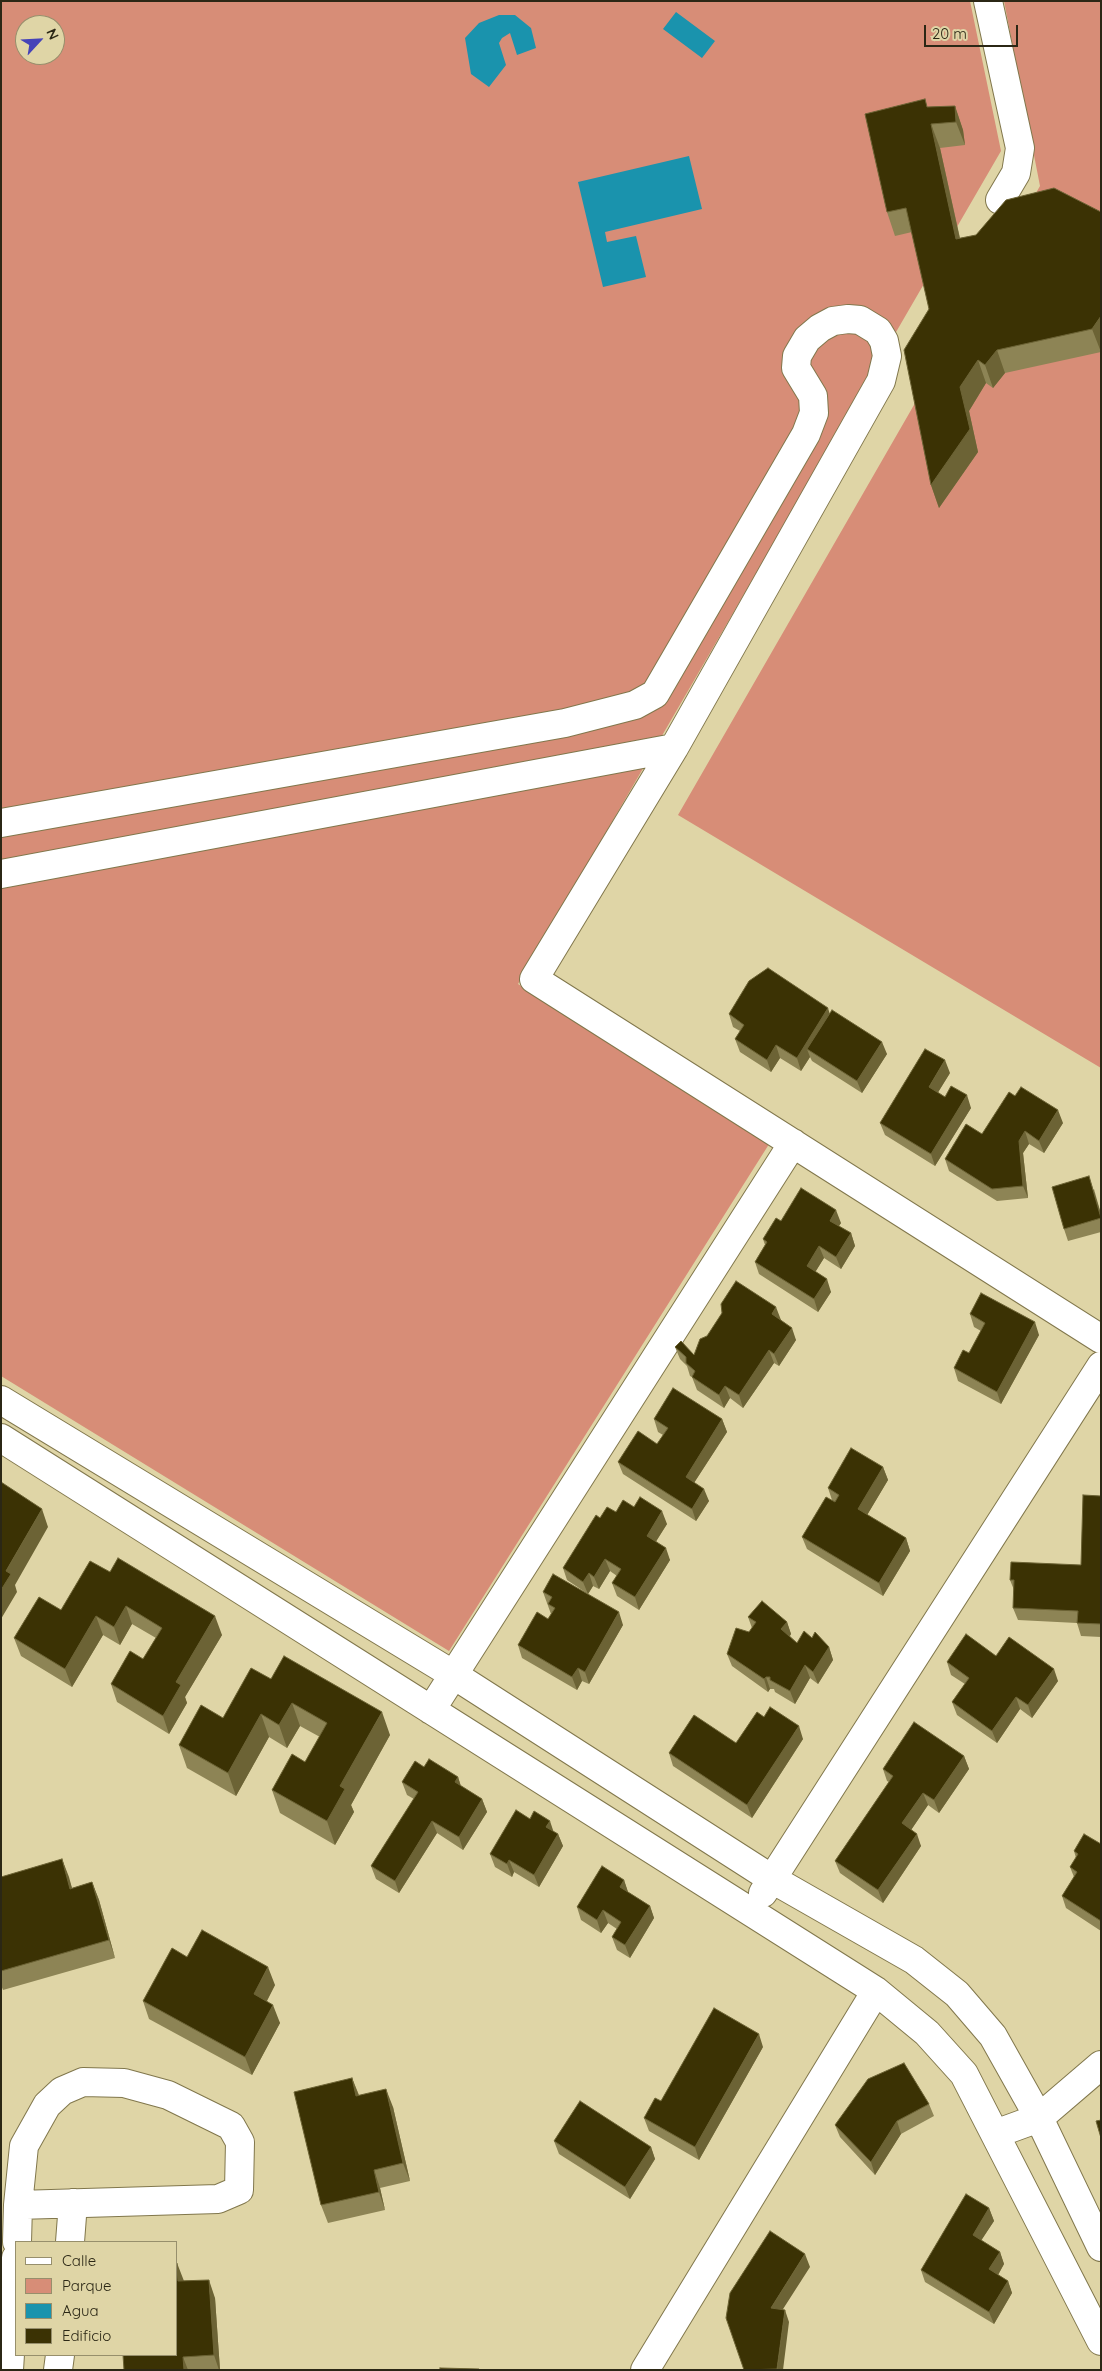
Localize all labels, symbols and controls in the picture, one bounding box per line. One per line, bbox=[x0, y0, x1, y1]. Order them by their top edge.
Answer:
north arrow bbox=[15, 15, 65, 65]
scale bar bbox=[927, 15, 1021, 47]
text: 20 m bbox=[932, 24, 967, 43]
text: N bbox=[42, 26, 63, 43]
legend bbox=[15, 2241, 178, 2356]
text: Calle bbox=[62, 2251, 96, 2270]
text: Parque bbox=[62, 2276, 112, 2295]
text: Agua bbox=[62, 2301, 99, 2320]
text: Edificio bbox=[62, 2326, 111, 2345]

